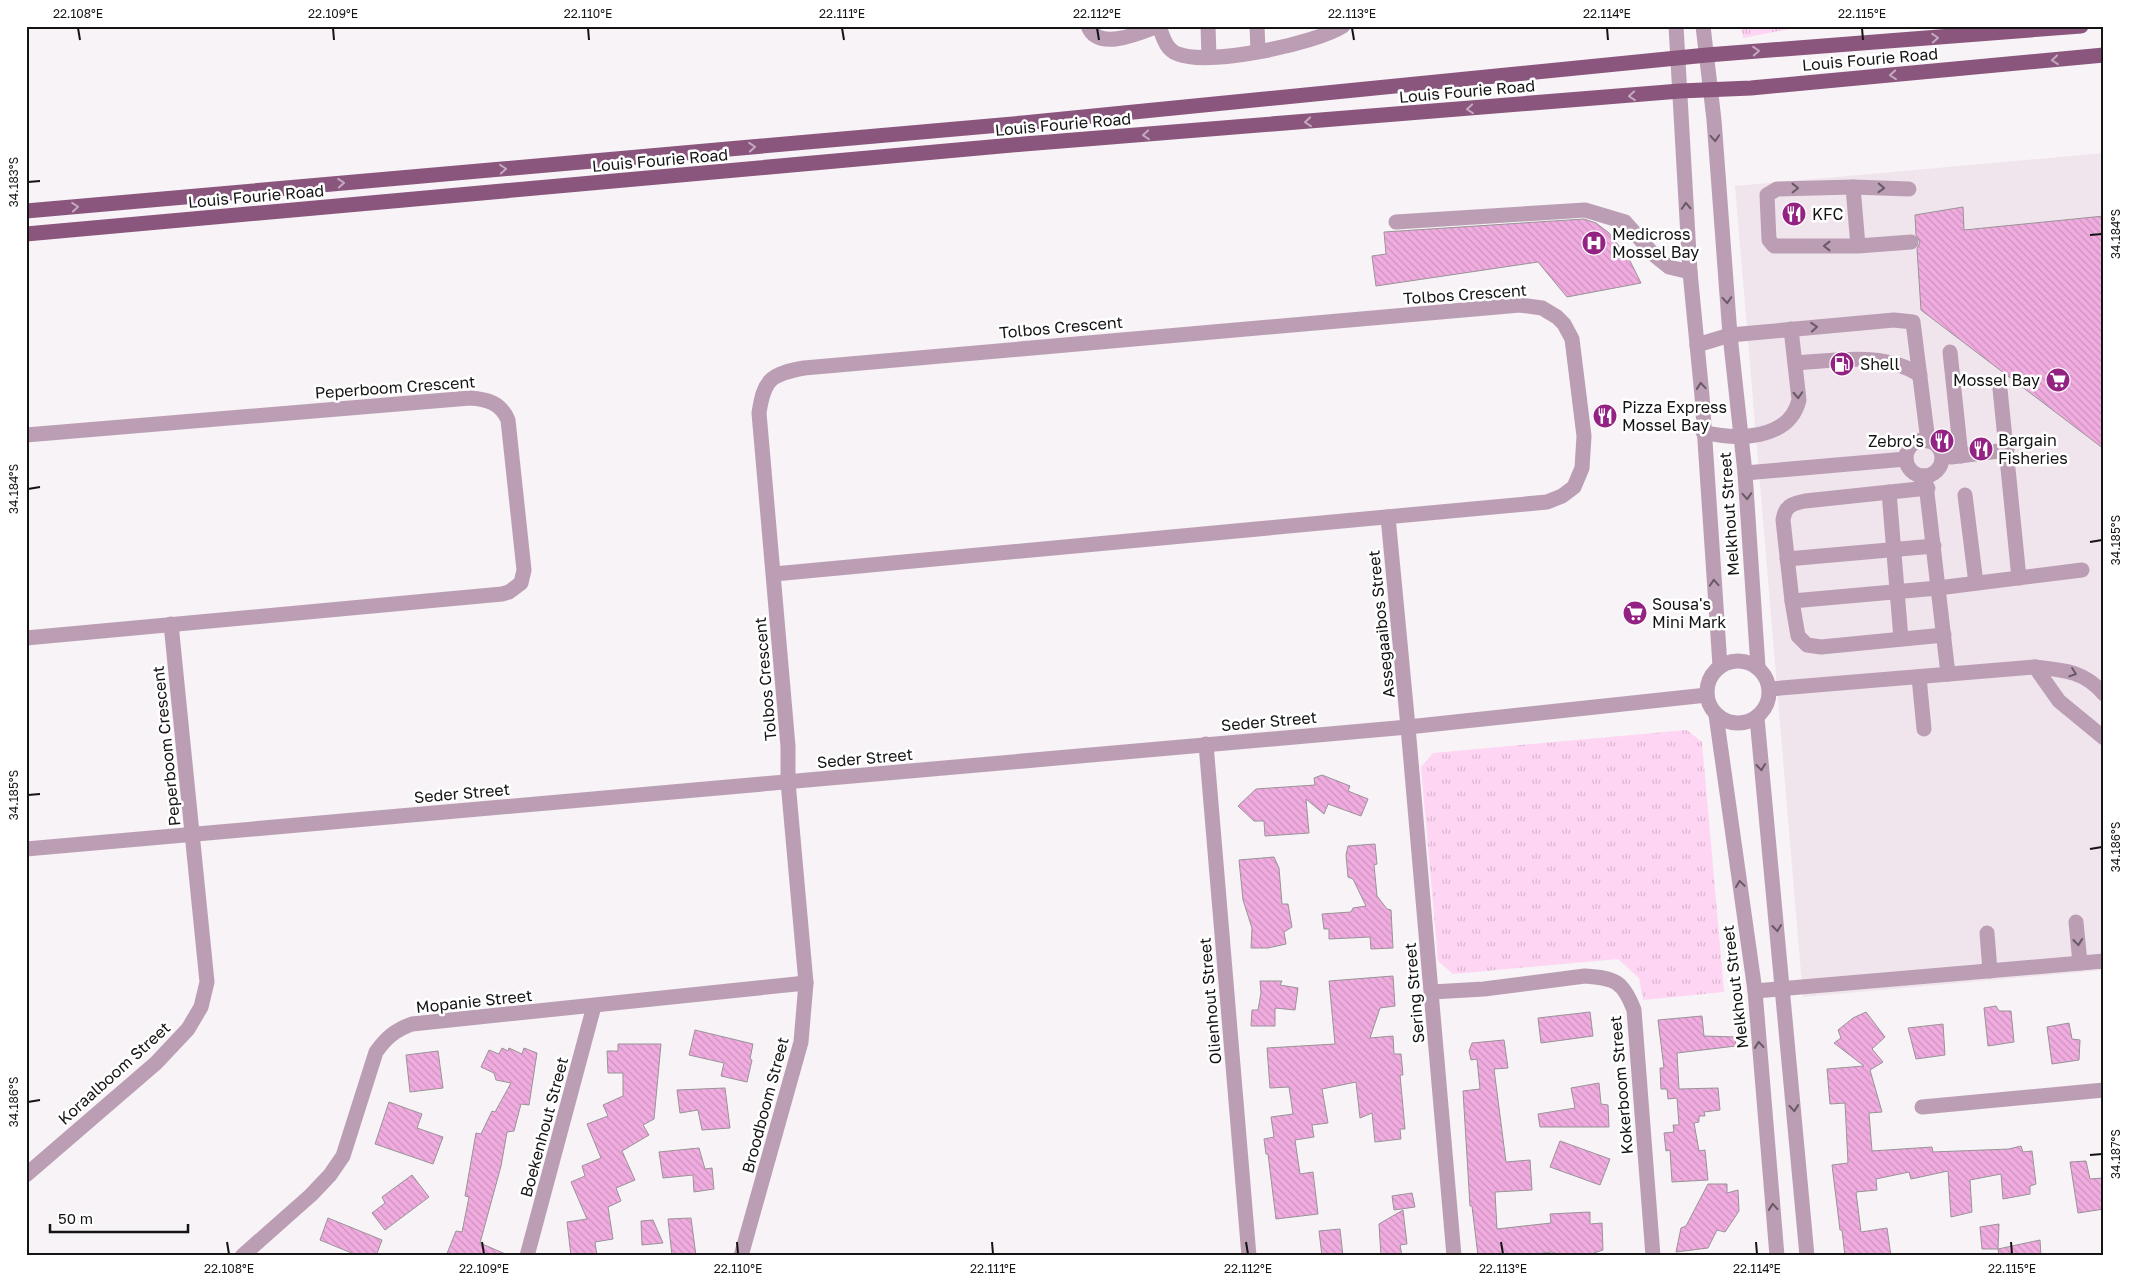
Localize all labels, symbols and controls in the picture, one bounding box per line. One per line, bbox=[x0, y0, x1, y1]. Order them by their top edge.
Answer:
text: 22.108°E bbox=[53, 6, 103, 21]
text: 22.109°E bbox=[308, 6, 358, 21]
text: 22.110°E bbox=[564, 6, 612, 21]
text: 22.111°E bbox=[819, 6, 865, 21]
text: 22.112°E bbox=[1073, 6, 1121, 21]
text: 22.113°E bbox=[1328, 6, 1376, 21]
text: 22.114°E bbox=[1583, 6, 1631, 21]
text: 22.115°E bbox=[1838, 6, 1886, 21]
one-way arrow bbox=[1931, 32, 1939, 43]
street label: Louis Fourie Road bbox=[1801, 43, 1939, 75]
one-way arrow bbox=[1752, 46, 1760, 57]
one-way arrow bbox=[2051, 54, 2059, 65]
one-way arrow bbox=[1889, 69, 1897, 80]
street label: Louis Fourie Road bbox=[1398, 75, 1536, 107]
one-way arrow bbox=[1628, 90, 1636, 101]
one-way arrow bbox=[1466, 103, 1474, 114]
street label: Louis Fourie Road bbox=[994, 108, 1132, 140]
one-way arrow bbox=[1304, 116, 1312, 127]
one-way arrow bbox=[1142, 129, 1150, 140]
one-way arrow bbox=[1710, 134, 1721, 142]
one-way arrow bbox=[748, 142, 756, 153]
street label: Louis Fourie Road bbox=[591, 144, 729, 176]
text: 34.183°S bbox=[6, 156, 21, 207]
one-way arrow bbox=[499, 164, 507, 175]
one-way arrow bbox=[338, 178, 346, 189]
street label: Louis Fourie Road bbox=[187, 180, 325, 212]
one-way arrow bbox=[1792, 183, 1799, 193]
one-way arrow bbox=[1878, 183, 1885, 193]
restaurant icon: KFC bbox=[1781, 201, 1807, 227]
one-way arrow bbox=[71, 202, 79, 213]
one-way arrow bbox=[1681, 202, 1692, 210]
place label: KFC bbox=[1812, 204, 1843, 224]
text: 34.184°S bbox=[2108, 209, 2123, 259]
place label: Medicross Mossel Bay bbox=[1612, 224, 1699, 262]
hospital icon: Medicross Mossel Bay bbox=[1581, 230, 1607, 256]
one-way arrow bbox=[1823, 241, 1830, 251]
street label: Tolbos Crescent bbox=[1402, 280, 1528, 308]
one-way arrow bbox=[1722, 296, 1733, 304]
street label: Tolbos Crescent bbox=[998, 312, 1124, 342]
one-way arrow bbox=[1810, 322, 1818, 333]
fuel station icon: Shell bbox=[1829, 351, 1855, 377]
place label: Shell bbox=[1860, 354, 1900, 374]
supermarket icon: Mossel Bay bbox=[2045, 367, 2071, 393]
place label: Mossel Bay bbox=[1953, 370, 2040, 390]
street label: Peperboom Crescent bbox=[314, 371, 476, 403]
one-way arrow bbox=[1696, 381, 1707, 389]
one-way arrow bbox=[1793, 391, 1804, 399]
place label: Pizza Express Mossel Bay bbox=[1622, 397, 1727, 435]
restaurant icon: Pizza Express Mossel Bay bbox=[1592, 403, 1618, 429]
restaurant icon: Zebro's bbox=[1929, 428, 1955, 454]
place label: Bargain Fisheries bbox=[1998, 430, 2068, 468]
place label: Zebro's bbox=[1868, 431, 1924, 451]
restaurant icon: Bargain Fisheries bbox=[1968, 436, 1994, 462]
street label: Melkhout Street bbox=[1715, 451, 1743, 577]
text: 34.184°S bbox=[6, 464, 21, 514]
one-way arrow bbox=[1741, 493, 1752, 501]
text: 34.185°S bbox=[2108, 514, 2123, 565]
street label: Assegaaibos Street bbox=[1363, 549, 1399, 699]
one-way arrow bbox=[1709, 578, 1720, 586]
place label: Sousa's Mini Mark bbox=[1652, 594, 1726, 632]
supermarket icon: Sousa's Mini Mark bbox=[1622, 600, 1648, 626]
street label: Tolbos Crescent bbox=[750, 616, 780, 742]
street label: Peperboom Crescent bbox=[148, 665, 184, 827]
one-way arrow bbox=[2068, 667, 2076, 677]
street label: Seder Street bbox=[1220, 707, 1318, 735]
street label: Seder Street bbox=[816, 744, 914, 772]
one-way arrow bbox=[1755, 763, 1766, 771]
text: 34.185°S bbox=[6, 769, 21, 820]
street label: Seder Street bbox=[413, 779, 511, 807]
text: 34.186°S bbox=[2108, 821, 2123, 872]
one-way arrow bbox=[1735, 880, 1745, 888]
street label: Melkhout Street bbox=[1718, 924, 1752, 1050]
one-way arrow bbox=[1772, 925, 1783, 933]
street label: Olienhout Street bbox=[1194, 937, 1226, 1065]
one-way arrow bbox=[2072, 939, 2083, 947]
street label: Sering Street bbox=[1400, 942, 1428, 1044]
street label: Mopanie Street bbox=[415, 985, 533, 1017]
street label: Kokerboom Street bbox=[1605, 1015, 1637, 1155]
street label: Koraalboom Street bbox=[54, 1017, 174, 1129]
street label: Broodboom Street bbox=[737, 1035, 793, 1175]
one-way arrow bbox=[1754, 1041, 1765, 1049]
street label: Boekenhout Street bbox=[516, 1055, 572, 1199]
text: 34.186°S bbox=[6, 1076, 21, 1127]
one-way arrow bbox=[1788, 1104, 1799, 1112]
text: 34.187°S bbox=[2108, 1129, 2123, 1179]
scale bar bbox=[50, 1202, 188, 1234]
one-way arrow bbox=[1768, 1203, 1779, 1211]
text: 50 m bbox=[58, 1209, 93, 1227]
text: 22.108°E bbox=[204, 1261, 254, 1276]
text: 22.109°E bbox=[459, 1261, 509, 1276]
text: 22.110°E bbox=[714, 1261, 762, 1276]
text: 22.111°E bbox=[970, 1261, 1016, 1276]
text: 22.112°E bbox=[1224, 1261, 1272, 1276]
text: 22.113°E bbox=[1479, 1261, 1527, 1276]
text: 22.114°E bbox=[1733, 1261, 1781, 1276]
text: 22.115°E bbox=[1988, 1261, 2036, 1276]

